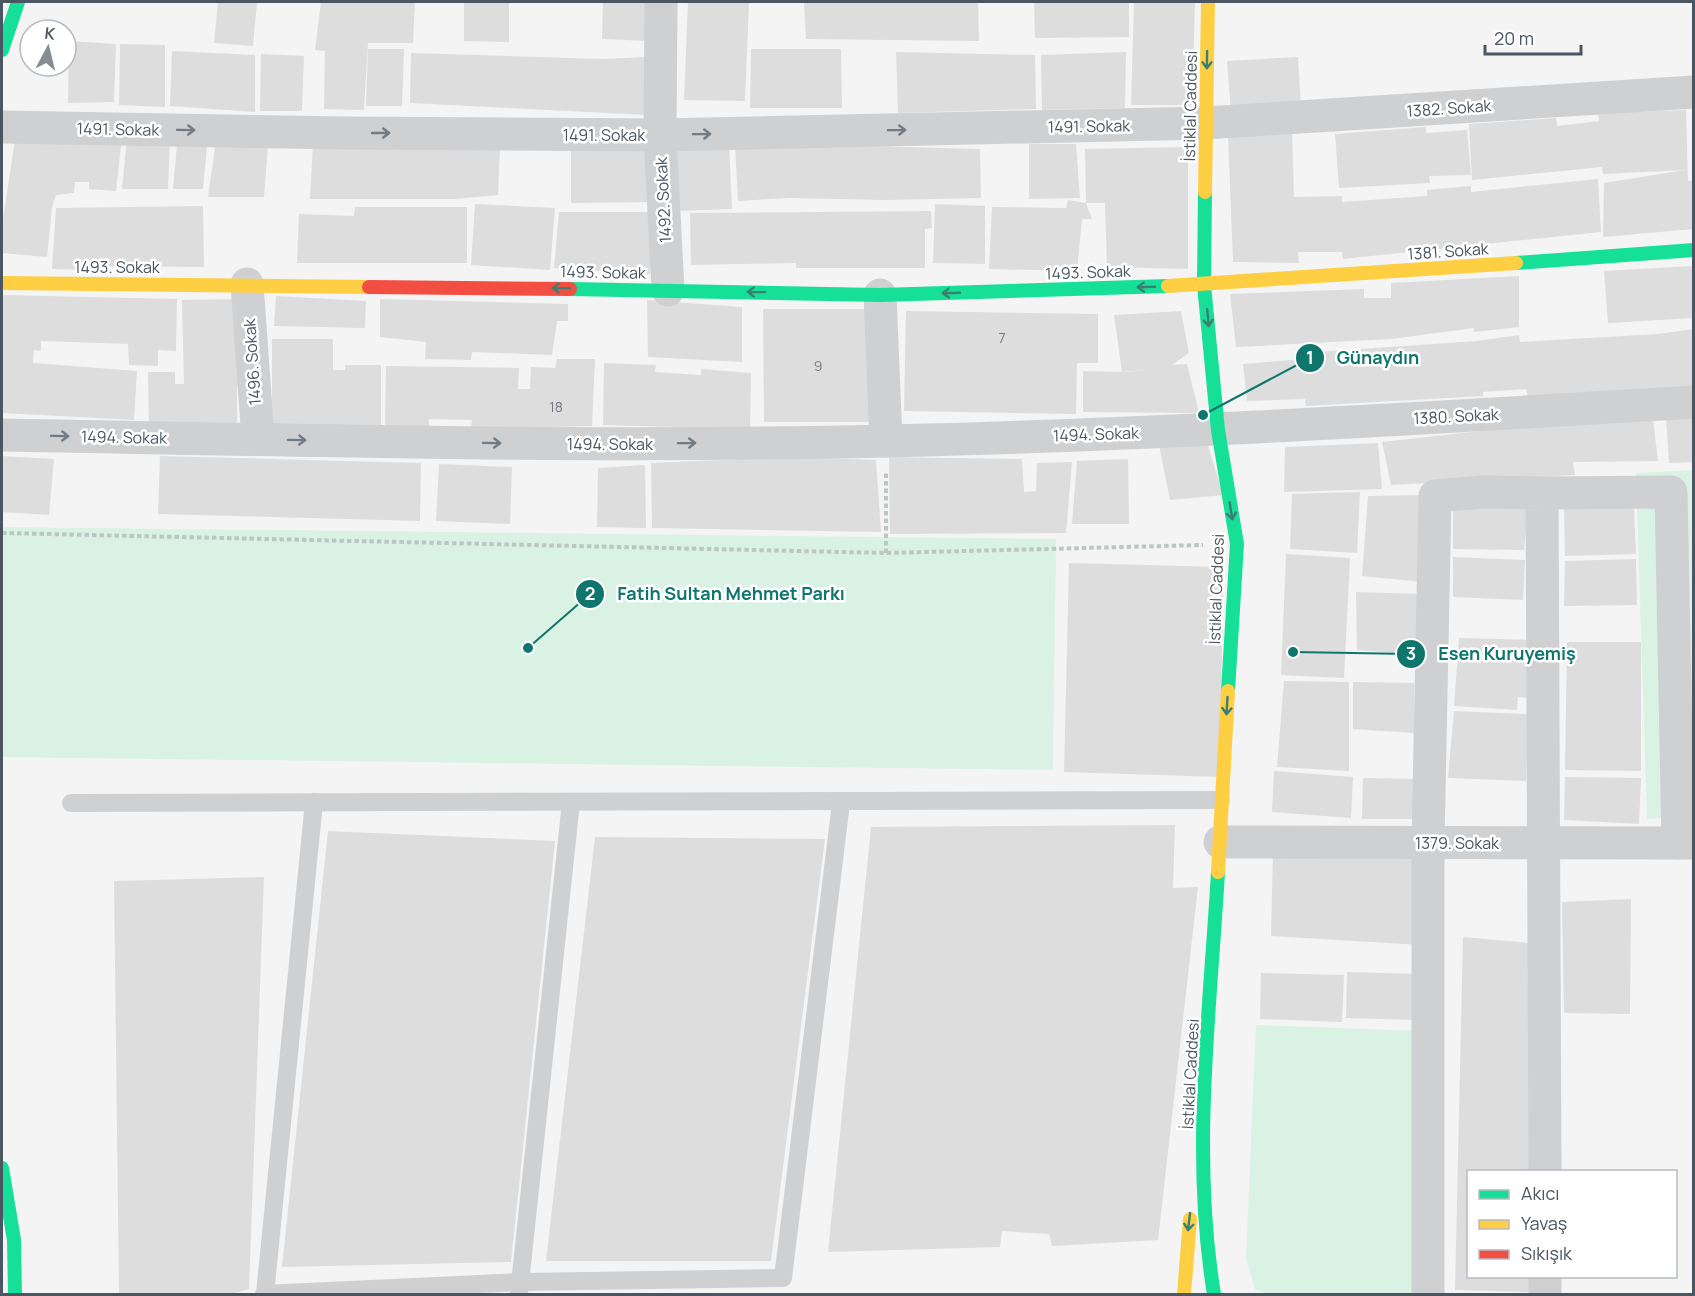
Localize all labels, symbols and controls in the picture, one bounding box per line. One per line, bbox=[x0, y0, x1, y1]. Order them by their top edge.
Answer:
north arrow bbox=[18, 18, 78, 78]
scale bar bbox=[1485, 18, 1581, 56]
text: K bbox=[43, 22, 57, 45]
text: 20 m bbox=[1494, 26, 1534, 50]
one-way arrow bbox=[1201, 49, 1213, 69]
street label: İstiklal Caddesi bbox=[1178, 51, 1202, 161]
street label: 1382. Sokak bbox=[1406, 94, 1493, 122]
street label: 1491. Sokak bbox=[1048, 114, 1131, 138]
street label: 1491. Sokak bbox=[77, 117, 160, 141]
one-way arrow bbox=[175, 124, 195, 136]
street label: 1491. Sokak bbox=[563, 124, 646, 146]
one-way arrow bbox=[886, 124, 906, 136]
one-way arrow bbox=[370, 127, 390, 139]
one-way arrow bbox=[691, 128, 711, 140]
street label: 1492. Sokak bbox=[650, 155, 676, 243]
street label: 1381. Sokak bbox=[1407, 237, 1490, 265]
street label: 1493. Sokak bbox=[74, 256, 161, 278]
street label: 1493. Sokak bbox=[1045, 259, 1132, 284]
street label: 1493. Sokak bbox=[560, 260, 647, 284]
one-way arrow bbox=[1137, 281, 1157, 292]
one-way arrow bbox=[552, 282, 572, 294]
one-way arrow bbox=[747, 286, 767, 298]
one-way arrow bbox=[942, 287, 962, 298]
one-way arrow bbox=[1202, 307, 1213, 327]
street label: 1496. Sokak bbox=[238, 317, 266, 406]
house number: 7 bbox=[998, 328, 1006, 347]
callout: Günaydın bbox=[1295, 340, 1431, 376]
text: 1 bbox=[1306, 345, 1314, 369]
text: Günaydın bbox=[1337, 345, 1419, 369]
house number: 9 bbox=[814, 356, 822, 375]
house number: 18 bbox=[549, 397, 563, 416]
street label: 1380. Sokak bbox=[1413, 403, 1500, 429]
street label: 1494. Sokak bbox=[1053, 421, 1140, 446]
street label: 1494. Sokak bbox=[81, 425, 168, 449]
one-way arrow bbox=[49, 430, 69, 442]
street label: 1494. Sokak bbox=[567, 433, 654, 455]
one-way arrow bbox=[286, 434, 306, 446]
one-way arrow bbox=[481, 437, 501, 449]
one-way arrow bbox=[676, 437, 696, 449]
one-way arrow bbox=[1226, 501, 1237, 521]
street label: İstiklal Caddesi bbox=[1203, 533, 1229, 645]
callout: Fatih Sultan Mehmet Parkı bbox=[575, 576, 856, 612]
text: 2 bbox=[585, 581, 595, 605]
text: Fatih Sultan Mehmet Parkı bbox=[617, 581, 845, 605]
callout: Esen Kuruyemiş bbox=[1396, 636, 1587, 672]
text: 3 bbox=[1406, 641, 1416, 665]
text: Esen Kuruyemiş bbox=[1438, 641, 1576, 665]
one-way arrow bbox=[1221, 695, 1232, 715]
street label: 1379. Sokak bbox=[1415, 832, 1500, 854]
street label: İstiklal Caddesi bbox=[1176, 1018, 1204, 1130]
legend bbox=[1467, 1170, 1677, 1278]
text: Akıcı bbox=[1521, 1181, 1559, 1205]
one-way arrow bbox=[1184, 1211, 1195, 1231]
text: Yavaş bbox=[1521, 1211, 1567, 1235]
text: Sıkışık bbox=[1521, 1241, 1573, 1265]

